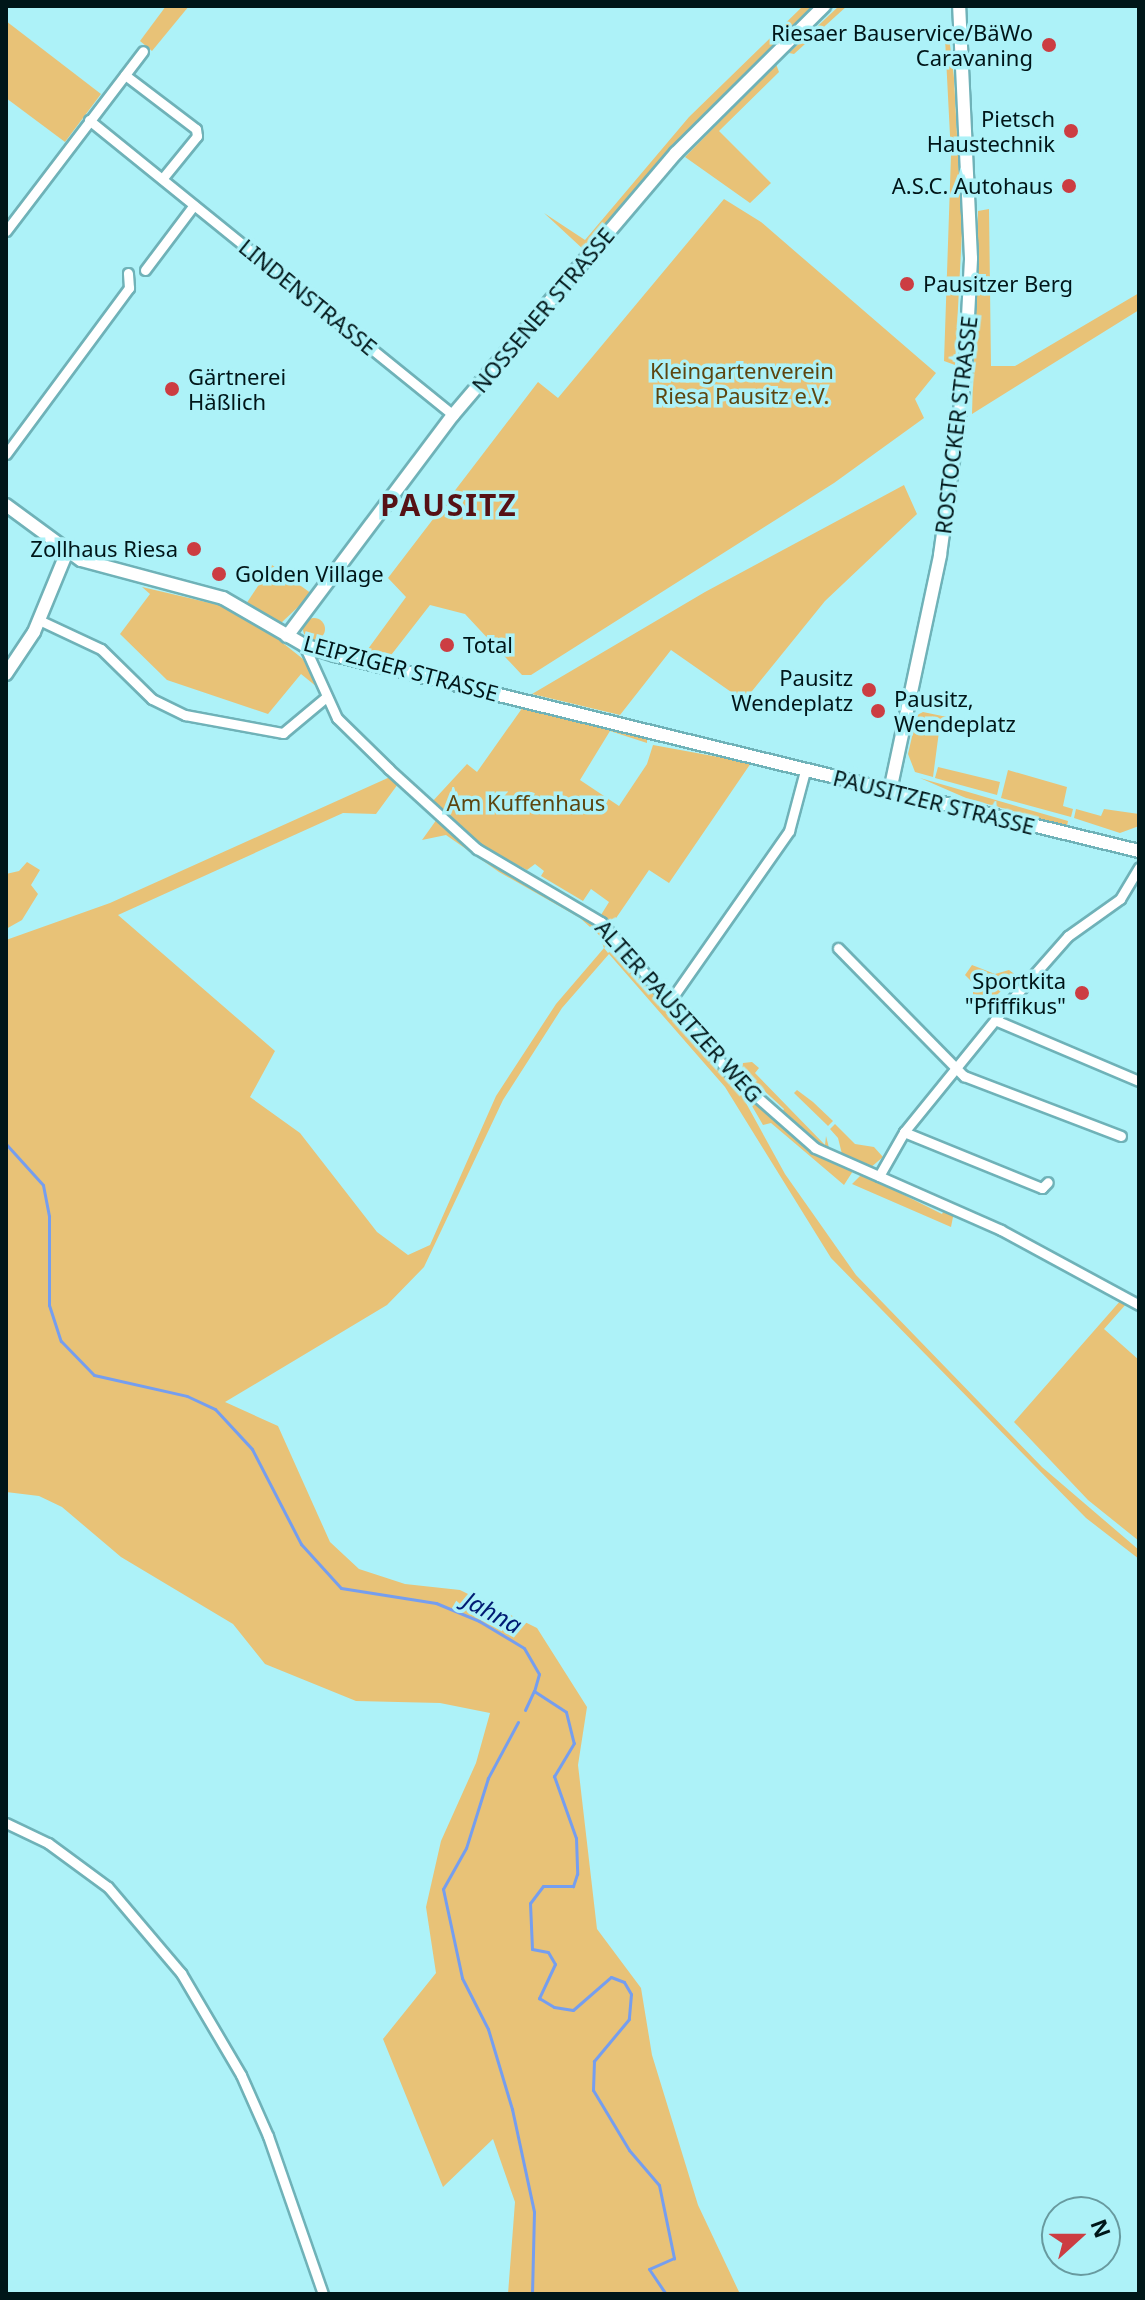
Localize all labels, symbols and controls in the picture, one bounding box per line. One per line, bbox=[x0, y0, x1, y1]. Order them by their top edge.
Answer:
place label: Riesaer Bauservice/BäWo Caravaning bbox=[771, 19, 1033, 70]
marker: Riesaer Bauservice/BäWo Caravaning bbox=[1040, 36, 1058, 54]
place label: Pietsch Haustechnik bbox=[927, 105, 1055, 156]
marker: Pietsch Haustechnik bbox=[1062, 122, 1080, 140]
place label: A.S.C. Autohaus bbox=[892, 173, 1053, 199]
marker: A.S.C. Autohaus bbox=[1060, 177, 1078, 195]
street label: NOSSENER STRASSE bbox=[466, 222, 620, 398]
street label: LINDENSTRASSE bbox=[234, 234, 382, 360]
place label: Pausitzer Berg bbox=[923, 271, 1073, 297]
marker: Pausitzer Berg bbox=[898, 275, 916, 293]
street label: ROSTOCKER STRASSE bbox=[930, 314, 982, 536]
park label: Kleingartenverein Riesa Pausitz e.V. bbox=[650, 357, 834, 408]
place label: Gärtnerei Häßlich bbox=[188, 363, 286, 414]
marker: Gärtnerei Häßlich bbox=[163, 380, 181, 398]
district label: PAUSITZ bbox=[380, 487, 518, 523]
place label: Zollhaus Riesa bbox=[30, 536, 178, 562]
marker: Zollhaus Riesa bbox=[185, 540, 203, 558]
place label: Golden Village bbox=[235, 561, 384, 587]
marker: Golden Village bbox=[210, 565, 228, 583]
street label: LEIPZIGER STRASSE bbox=[301, 629, 501, 707]
place label: Total bbox=[463, 632, 513, 658]
marker: Total bbox=[438, 636, 456, 654]
place label: Pausitz Wendeplatz bbox=[731, 664, 853, 716]
marker: Pausitz Wendeplatz bbox=[860, 681, 878, 699]
place label: Pausitz, Wendeplatz bbox=[894, 685, 1016, 736]
marker: Pausitz, Wendeplatz bbox=[869, 702, 887, 720]
street label: PAUSITZER STRASSE bbox=[830, 764, 1038, 840]
park label: Am Kuffenhaus bbox=[447, 790, 605, 816]
street label: ALTER PAUSITZER WEG bbox=[590, 914, 768, 1108]
place label: Sportkita "Pfiffikus" bbox=[965, 967, 1066, 1018]
marker: Sportkita "Pfiffikus" bbox=[1073, 984, 1091, 1002]
water label: Jahna bbox=[459, 1585, 527, 1639]
north arrow bbox=[1041, 2196, 1121, 2276]
text: N bbox=[1084, 2214, 1119, 2242]

